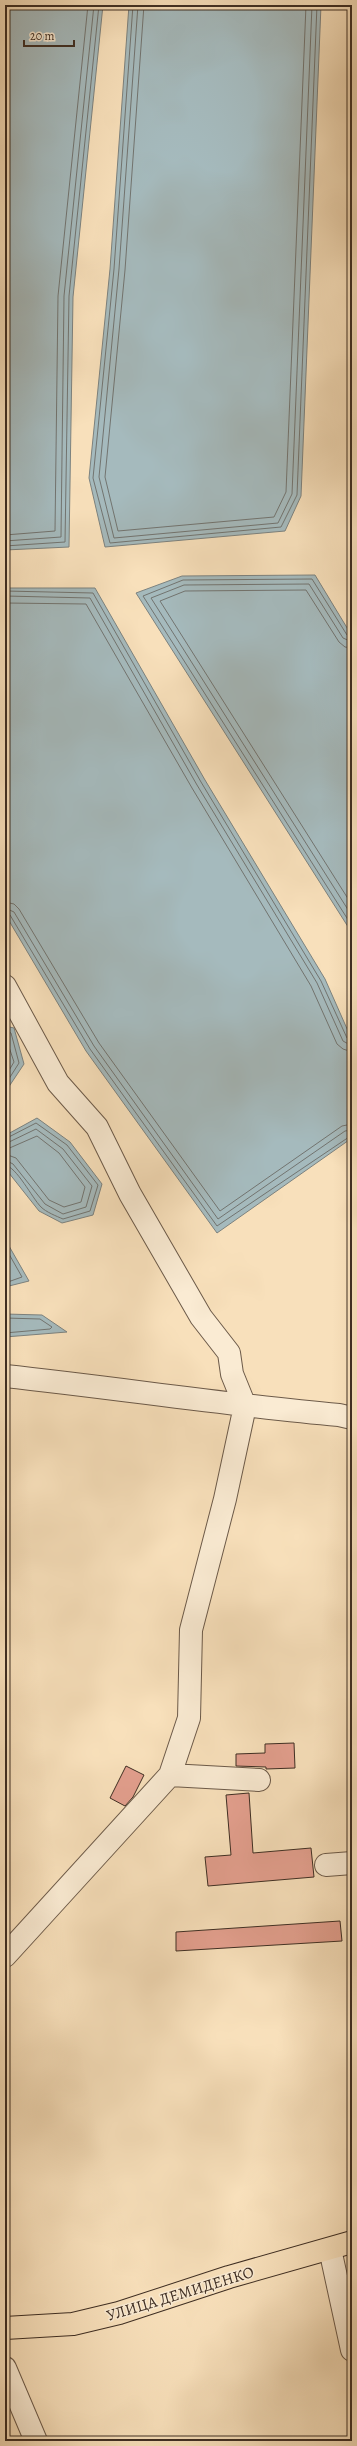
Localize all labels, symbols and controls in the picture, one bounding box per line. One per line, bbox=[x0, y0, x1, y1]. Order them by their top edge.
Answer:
scale bar bbox=[24, 22, 74, 48]
text: 20 m bbox=[30, 28, 54, 44]
street label: УЛИЦА ДЕМИДЕНКО bbox=[104, 2261, 257, 2327]

